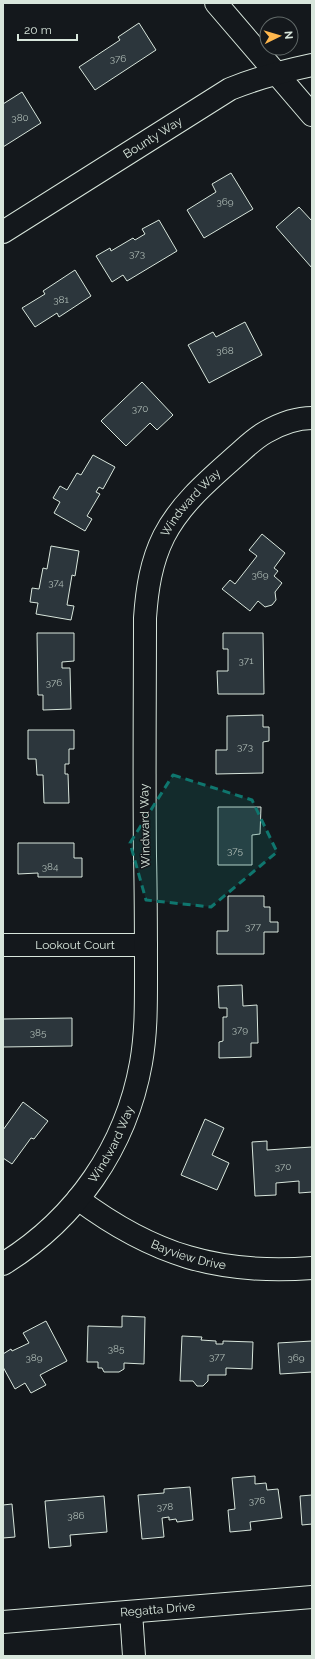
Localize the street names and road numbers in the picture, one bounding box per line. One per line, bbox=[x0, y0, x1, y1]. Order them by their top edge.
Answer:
street label: Bounty Way bbox=[121, 114, 185, 161]
street label: Windward Way bbox=[158, 466, 224, 539]
street label: Windward Way bbox=[137, 783, 153, 868]
street label: Lookout Court bbox=[35, 938, 115, 952]
street label: Windward Way bbox=[86, 1104, 137, 1186]
street label: Bayview Drive bbox=[149, 1237, 227, 1272]
street label: Regatta Drive bbox=[120, 1600, 195, 1619]

